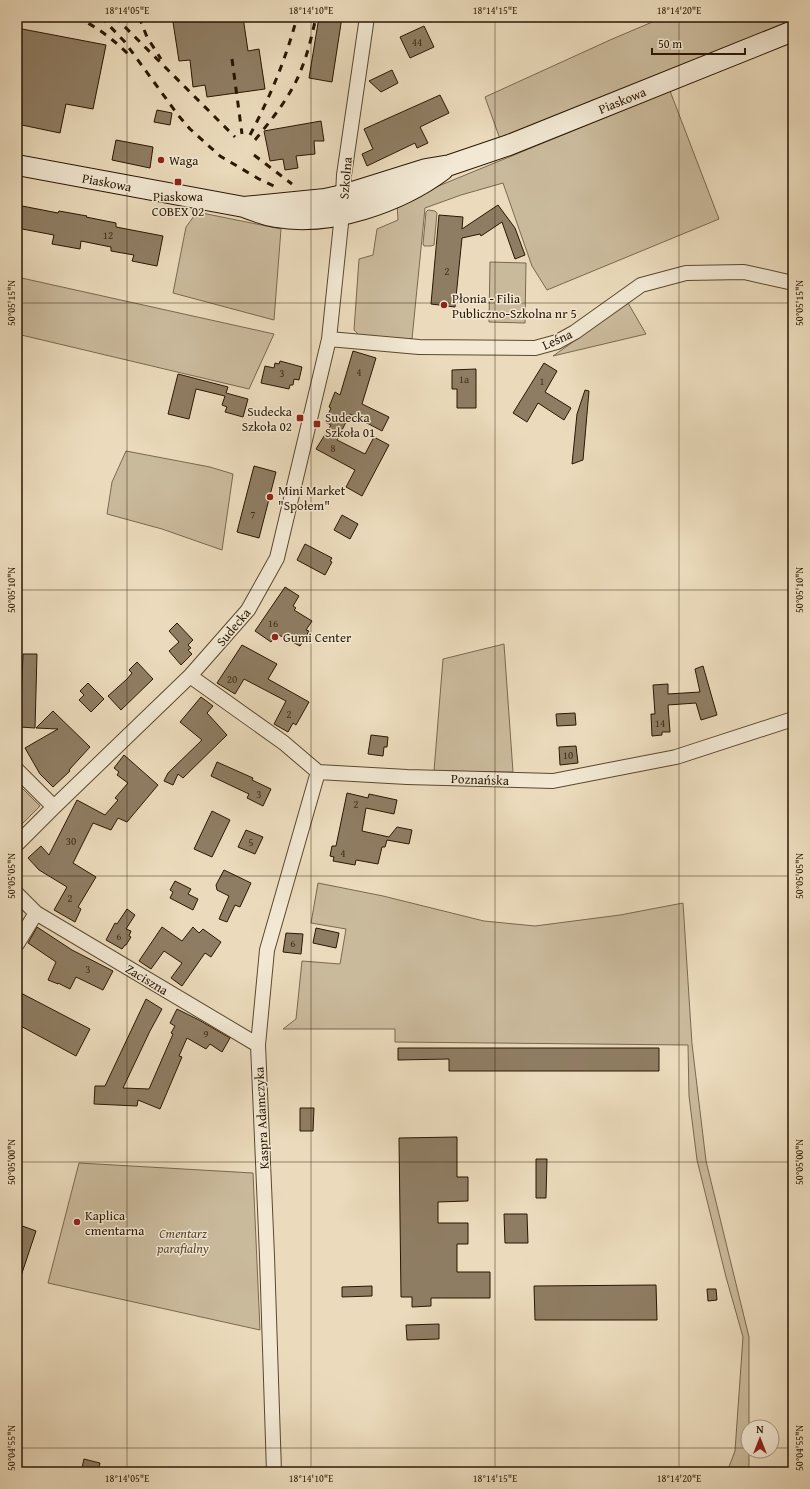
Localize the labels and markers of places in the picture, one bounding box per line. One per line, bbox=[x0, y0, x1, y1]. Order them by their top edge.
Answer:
place label: Waga bbox=[169, 151, 199, 170]
marker: Waga bbox=[156, 155, 166, 165]
marker: Piaskowa COBEX 02 bbox=[173, 177, 183, 187]
place label: Piaskowa COBEX 02 bbox=[152, 187, 204, 221]
place label: Płonia - Filia Publiczno-Szkolna nr 5 bbox=[452, 289, 577, 323]
marker: Płonia - Filia Publiczno-Szkolna nr 5 bbox=[439, 300, 449, 310]
place label: Sudecka Szkoła 02 bbox=[242, 402, 293, 436]
place label: Sudecka Szkoła 01 bbox=[325, 408, 375, 442]
marker: Sudecka Szkoła 02 bbox=[295, 413, 305, 423]
marker: Sudecka Szkoła 01 bbox=[312, 419, 322, 429]
place label: Mini Market "Społem" bbox=[278, 481, 346, 515]
marker: Mini Market "Społem" bbox=[265, 492, 275, 502]
place label: Gumi Center bbox=[283, 628, 352, 647]
marker: Gumi Center bbox=[270, 632, 280, 642]
place label: Kaplica cmentarna bbox=[85, 1206, 145, 1240]
marker: Kaplica cmentarna bbox=[72, 1217, 82, 1227]

